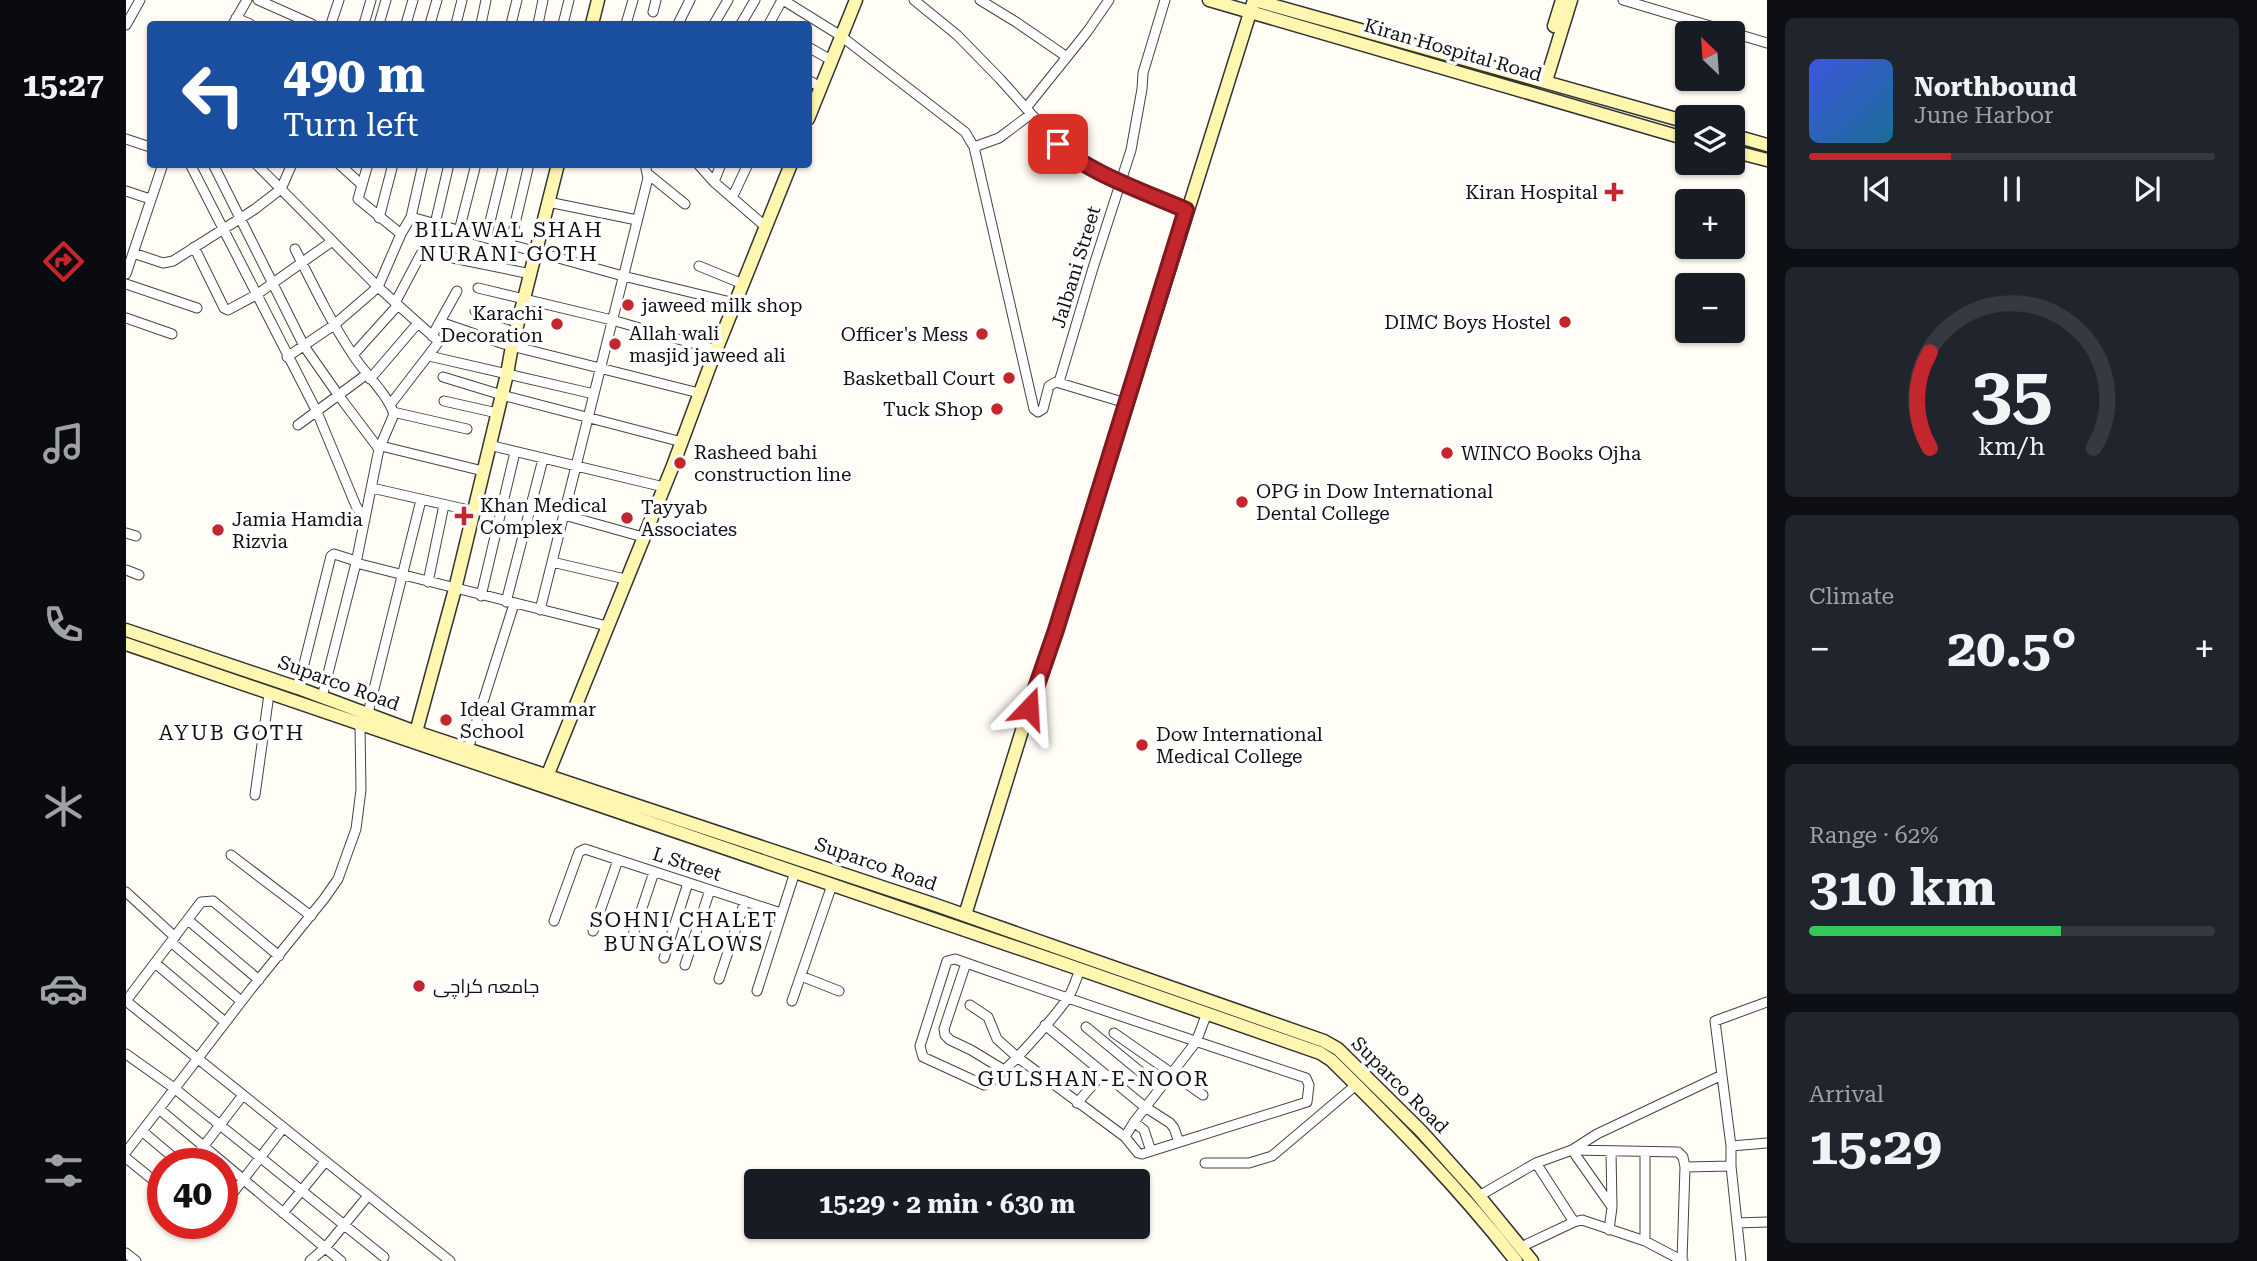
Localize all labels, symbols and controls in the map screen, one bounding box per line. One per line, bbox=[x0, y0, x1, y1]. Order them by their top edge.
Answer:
street label: Kiran Hospital Road bbox=[1361, 14, 1545, 86]
north arrow bbox=[1675, 21, 1745, 91]
map controls bbox=[1675, 21, 1745, 343]
text: 490 m bbox=[283, 47, 425, 104]
icon: left bbox=[168, 49, 259, 140]
text: 15:27 bbox=[22, 66, 104, 104]
text: Northbound bbox=[1914, 72, 2077, 102]
text: June Harbor bbox=[1914, 102, 2054, 129]
button: layers bbox=[1675, 105, 1745, 175]
text: Turn left bbox=[283, 106, 418, 144]
pin bbox=[1028, 114, 1088, 174]
icon: arrive bbox=[1039, 125, 1077, 163]
icon: previous bbox=[1858, 170, 1896, 208]
icon: pause bbox=[1993, 170, 2031, 208]
icon: next bbox=[2128, 170, 2166, 208]
place label: Kiran Hospital bbox=[1465, 181, 1598, 204]
marker: Kiran Hospital bbox=[1604, 182, 1624, 202]
button: + bbox=[1675, 189, 1745, 259]
street label: Jalbani Street bbox=[1047, 203, 1105, 331]
district label: BILAWAL SHAH NURANI GOTH bbox=[414, 218, 604, 266]
icon: directions bbox=[39, 237, 88, 286]
button: − bbox=[1675, 273, 1745, 343]
place label: jaweed milk shop bbox=[640, 294, 802, 317]
marker: jaweed milk shop bbox=[620, 297, 636, 313]
place label: Karachi Decoration bbox=[441, 302, 543, 347]
place label: DIMC Boys Hostel bbox=[1384, 311, 1551, 334]
marker: DIMC Boys Hostel bbox=[1557, 314, 1573, 330]
marker: Karachi Decoration bbox=[549, 316, 565, 332]
place label: Allah wali masjid jaweed ali bbox=[629, 322, 785, 367]
place label: Officer's Mess bbox=[841, 323, 968, 346]
marker: Officer's Mess bbox=[974, 326, 990, 342]
marker: Allah wali masjid jaweed ali bbox=[607, 336, 623, 352]
text: 35 bbox=[1971, 351, 2053, 436]
place label: Basketball Court bbox=[843, 367, 995, 390]
marker: Basketball Court bbox=[1001, 370, 1017, 386]
place label: Tuck Shop bbox=[883, 398, 983, 421]
marker: Tuck Shop bbox=[989, 401, 1005, 417]
icon: music bbox=[39, 419, 88, 468]
text: km/h bbox=[1979, 432, 2045, 461]
place label: Rasheed bahi construction line bbox=[694, 441, 851, 486]
place label: WINCO Books Ojha bbox=[1461, 442, 1642, 465]
marker: WINCO Books Ojha bbox=[1439, 445, 1455, 461]
marker: Rasheed bahi construction line bbox=[672, 455, 688, 471]
place label: OPG in Dow International Dental College bbox=[1256, 480, 1493, 525]
place label: Khan Medical Complex bbox=[480, 494, 607, 539]
marker: OPG in Dow International Dental College bbox=[1234, 494, 1250, 510]
place label: Tayyab Associates bbox=[641, 496, 737, 541]
marker: Khan Medical Complex bbox=[454, 506, 474, 526]
place label: Jamia Hamdia Rizvia bbox=[232, 508, 364, 553]
marker: Tayyab Associates bbox=[619, 510, 635, 526]
marker: Jamia Hamdia Rizvia bbox=[210, 522, 226, 538]
text: Climate bbox=[1809, 583, 1894, 610]
icon: phone bbox=[39, 600, 88, 649]
text: 20.5° bbox=[1947, 618, 2077, 679]
text: − bbox=[1809, 627, 1830, 671]
text: + bbox=[2194, 627, 2215, 671]
street label: Suparco Road bbox=[275, 650, 403, 716]
position arrow bbox=[992, 671, 1066, 745]
place label: Ideal Grammar School bbox=[460, 698, 596, 743]
marker: Ideal Grammar School bbox=[438, 712, 454, 728]
district label: AYUB GOTH bbox=[159, 721, 305, 745]
place label: Dow International Medical College bbox=[1156, 723, 1323, 768]
marker: Dow International Medical College bbox=[1134, 737, 1150, 753]
icon: climate bbox=[39, 782, 88, 831]
text: Range · 62% bbox=[1809, 822, 1938, 849]
street label: Suparco Road bbox=[812, 832, 940, 896]
street label: L Street bbox=[650, 842, 724, 886]
text: 310 km bbox=[1809, 857, 1996, 918]
district label: SOHNI CHALET BUNGALOWS bbox=[590, 908, 778, 956]
icon: car bbox=[39, 964, 88, 1013]
place label: جامعہ کراچی bbox=[433, 975, 539, 999]
marker: جامعہ کراچی bbox=[411, 978, 427, 994]
street label: Suparco Road bbox=[1347, 1032, 1453, 1138]
district label: GULSHAN-E-NOOR bbox=[978, 1067, 1210, 1091]
text: Arrival bbox=[1809, 1081, 1884, 1108]
text: 15:29 bbox=[1809, 1116, 1942, 1177]
icon: filters bbox=[39, 1146, 88, 1195]
speed limit sign: 40 bbox=[147, 1148, 238, 1239]
text: 15:29 · 2 min · 630 m bbox=[819, 1189, 1075, 1219]

